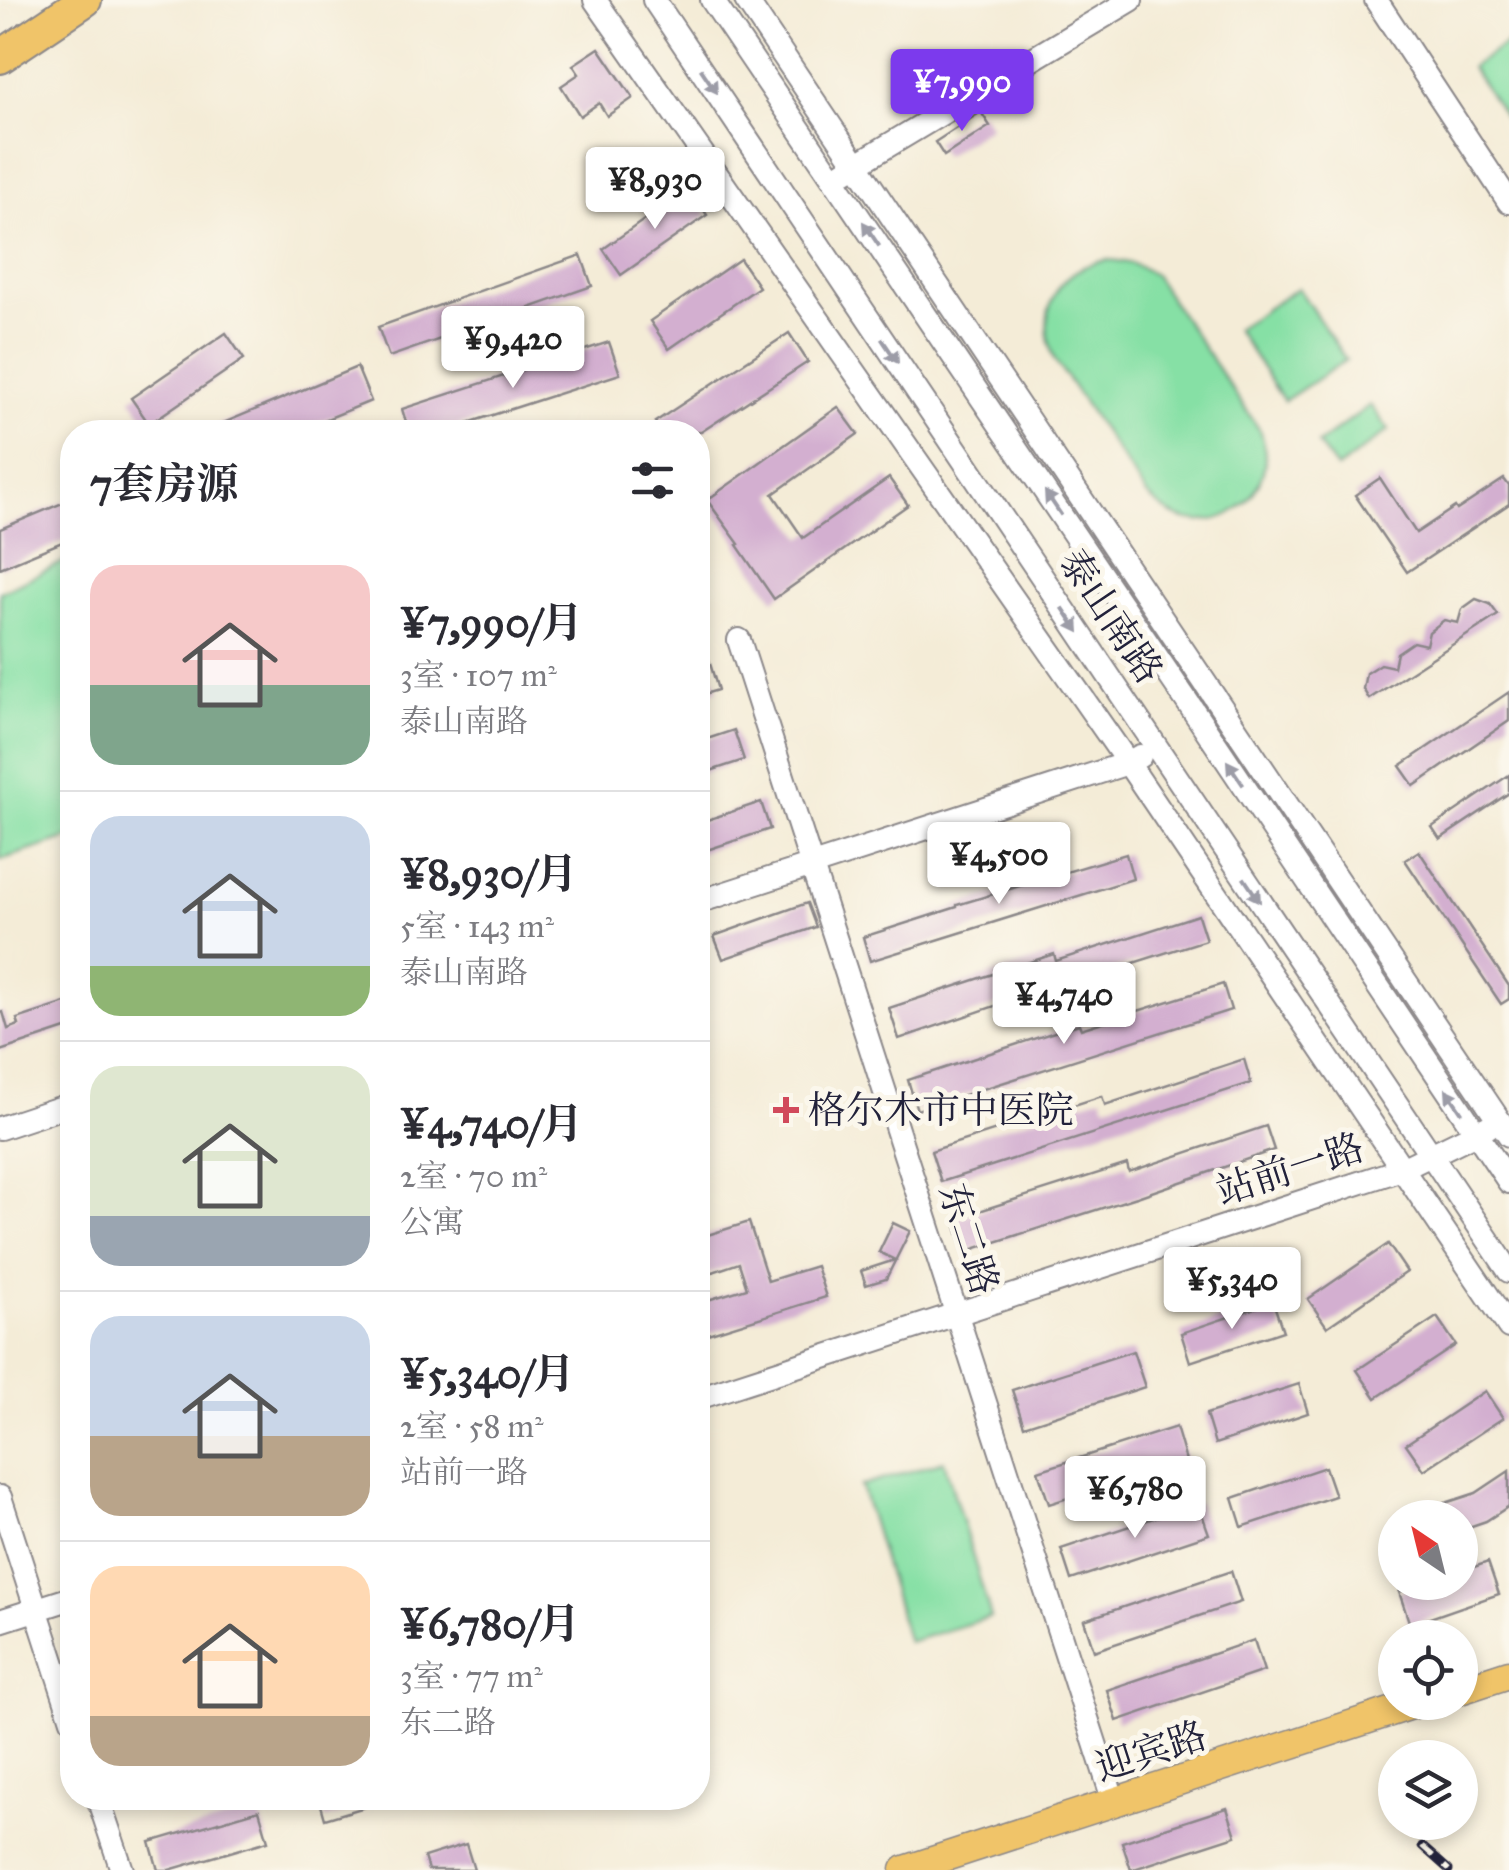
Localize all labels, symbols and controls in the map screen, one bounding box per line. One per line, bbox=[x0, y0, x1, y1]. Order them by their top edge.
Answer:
pin: ¥7,990 bbox=[881, 49, 1043, 134]
text: ¥7,990 bbox=[913, 62, 1011, 101]
one-way arrow bbox=[699, 67, 718, 94]
pin: ¥8,930 bbox=[574, 147, 736, 232]
text: ¥8,930 bbox=[608, 160, 702, 199]
one-way arrow bbox=[862, 221, 881, 248]
pin: ¥9,420 bbox=[432, 306, 594, 391]
text: ¥9,420 bbox=[463, 319, 563, 358]
one-way arrow bbox=[880, 337, 899, 364]
icon: filters bbox=[625, 453, 680, 508]
text: 7套房源 bbox=[90, 458, 238, 510]
one-way arrow bbox=[1044, 490, 1063, 517]
street label: 泰山南路 bbox=[1049, 540, 1173, 692]
text: ¥7,990/月 bbox=[400, 597, 583, 649]
icon: home bbox=[170, 605, 290, 725]
one-way arrow bbox=[1062, 607, 1080, 634]
text: 3室 · 107 m² bbox=[400, 656, 557, 695]
text: 泰山南路 bbox=[400, 702, 528, 741]
one-way arrow bbox=[1226, 759, 1245, 786]
pin: ¥4,500 bbox=[918, 822, 1080, 907]
text: ¥4,500 bbox=[949, 835, 1049, 874]
text: ¥8,930/月 bbox=[400, 848, 578, 900]
icon: home bbox=[170, 856, 290, 976]
one-way arrow bbox=[1243, 877, 1261, 904]
text: 5室 · 143 m² bbox=[400, 907, 554, 946]
text: 泰山南路 bbox=[400, 953, 528, 992]
pin: ¥4,740 bbox=[983, 962, 1145, 1047]
text: ¥4,740 bbox=[1015, 975, 1113, 1014]
place label: 格尔木市中医院 bbox=[808, 1087, 1074, 1133]
one-way arrow bbox=[1446, 1088, 1464, 1115]
marker: 格尔木市中医院 bbox=[773, 1097, 799, 1123]
text: ¥4,740/月 bbox=[400, 1098, 583, 1150]
icon: home bbox=[170, 1106, 290, 1226]
street label: 站前一路 bbox=[1211, 1124, 1369, 1214]
text: 2室 · 70 m² bbox=[400, 1157, 547, 1196]
street label: 东二路 bbox=[930, 1178, 1008, 1300]
text: 公寓 bbox=[400, 1203, 464, 1242]
pin: ¥5,340 bbox=[1151, 1247, 1313, 1332]
text: ¥5,340 bbox=[1186, 1260, 1278, 1299]
text: ¥5,340/月 bbox=[400, 1348, 575, 1400]
icon: home bbox=[170, 1356, 290, 1476]
text: 2室 · 58 m² bbox=[400, 1407, 544, 1446]
text: 站前一路 bbox=[400, 1453, 528, 1492]
pin: ¥6,780 bbox=[1054, 1456, 1216, 1541]
text: ¥6,780 bbox=[1087, 1469, 1183, 1508]
north arrow bbox=[1378, 1500, 1478, 1600]
map controls bbox=[1378, 1500, 1478, 1840]
text: ¥6,780/月 bbox=[400, 1598, 580, 1650]
icon: home bbox=[170, 1606, 290, 1726]
button: locate bbox=[1378, 1620, 1478, 1720]
text: 3室 · 77 m² bbox=[400, 1657, 543, 1696]
text: 东二路 bbox=[400, 1703, 496, 1742]
street label: 迎宾路 bbox=[1090, 1712, 1212, 1790]
button: layers bbox=[1378, 1740, 1478, 1840]

